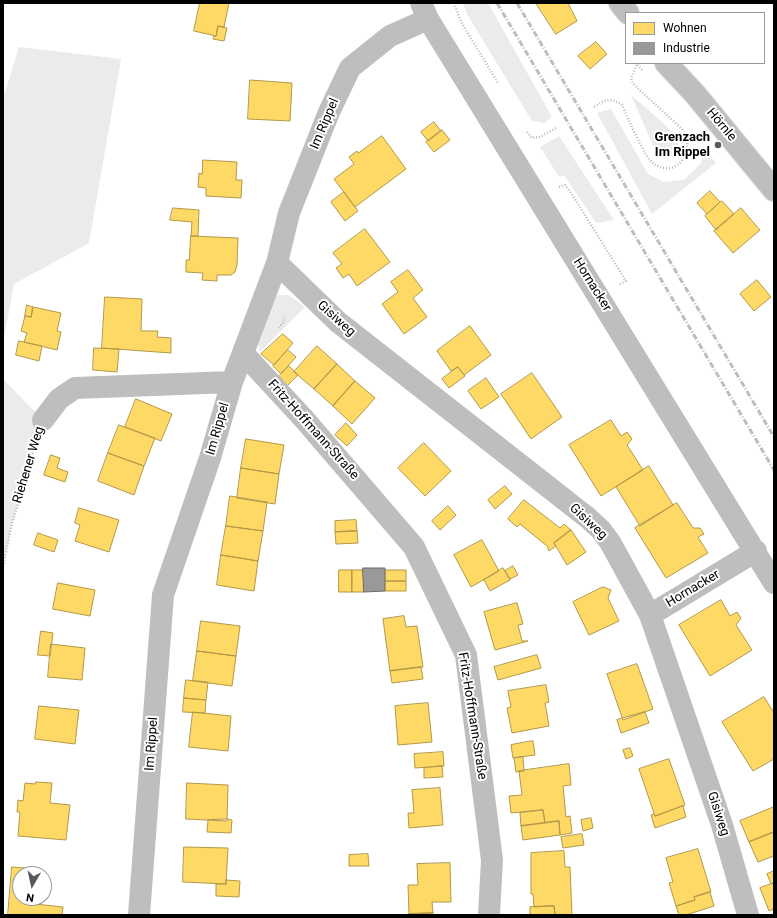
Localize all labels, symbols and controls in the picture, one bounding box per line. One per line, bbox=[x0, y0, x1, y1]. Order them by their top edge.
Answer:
legend bbox=[625, 12, 765, 64]
text: Wohnen bbox=[663, 21, 707, 35]
text: Industrie bbox=[663, 41, 710, 55]
street label: Im Rippel bbox=[307, 96, 343, 152]
street label: Hörnle bbox=[703, 105, 739, 145]
place label: Grenzach Im Rippel bbox=[655, 130, 710, 161]
marker: Grenzach Im Rippel bbox=[713, 140, 723, 150]
street label: Hornacker bbox=[570, 255, 614, 315]
street label: Gisiweg bbox=[314, 298, 358, 340]
street label: Fritz-Hoffmann-Straße bbox=[264, 377, 362, 483]
street label: Im Rippel bbox=[203, 401, 233, 457]
street label: Riehener Weg bbox=[10, 425, 48, 505]
street label: Gisiweg bbox=[566, 501, 610, 543]
street label: Hornacker bbox=[663, 567, 723, 611]
street label: Fritz-Hoffmann-Straße bbox=[454, 651, 490, 781]
street label: Im Rippel bbox=[142, 717, 162, 771]
street label: Gisiweg bbox=[703, 790, 733, 838]
north arrow bbox=[12, 866, 52, 906]
text: N bbox=[25, 890, 35, 904]

